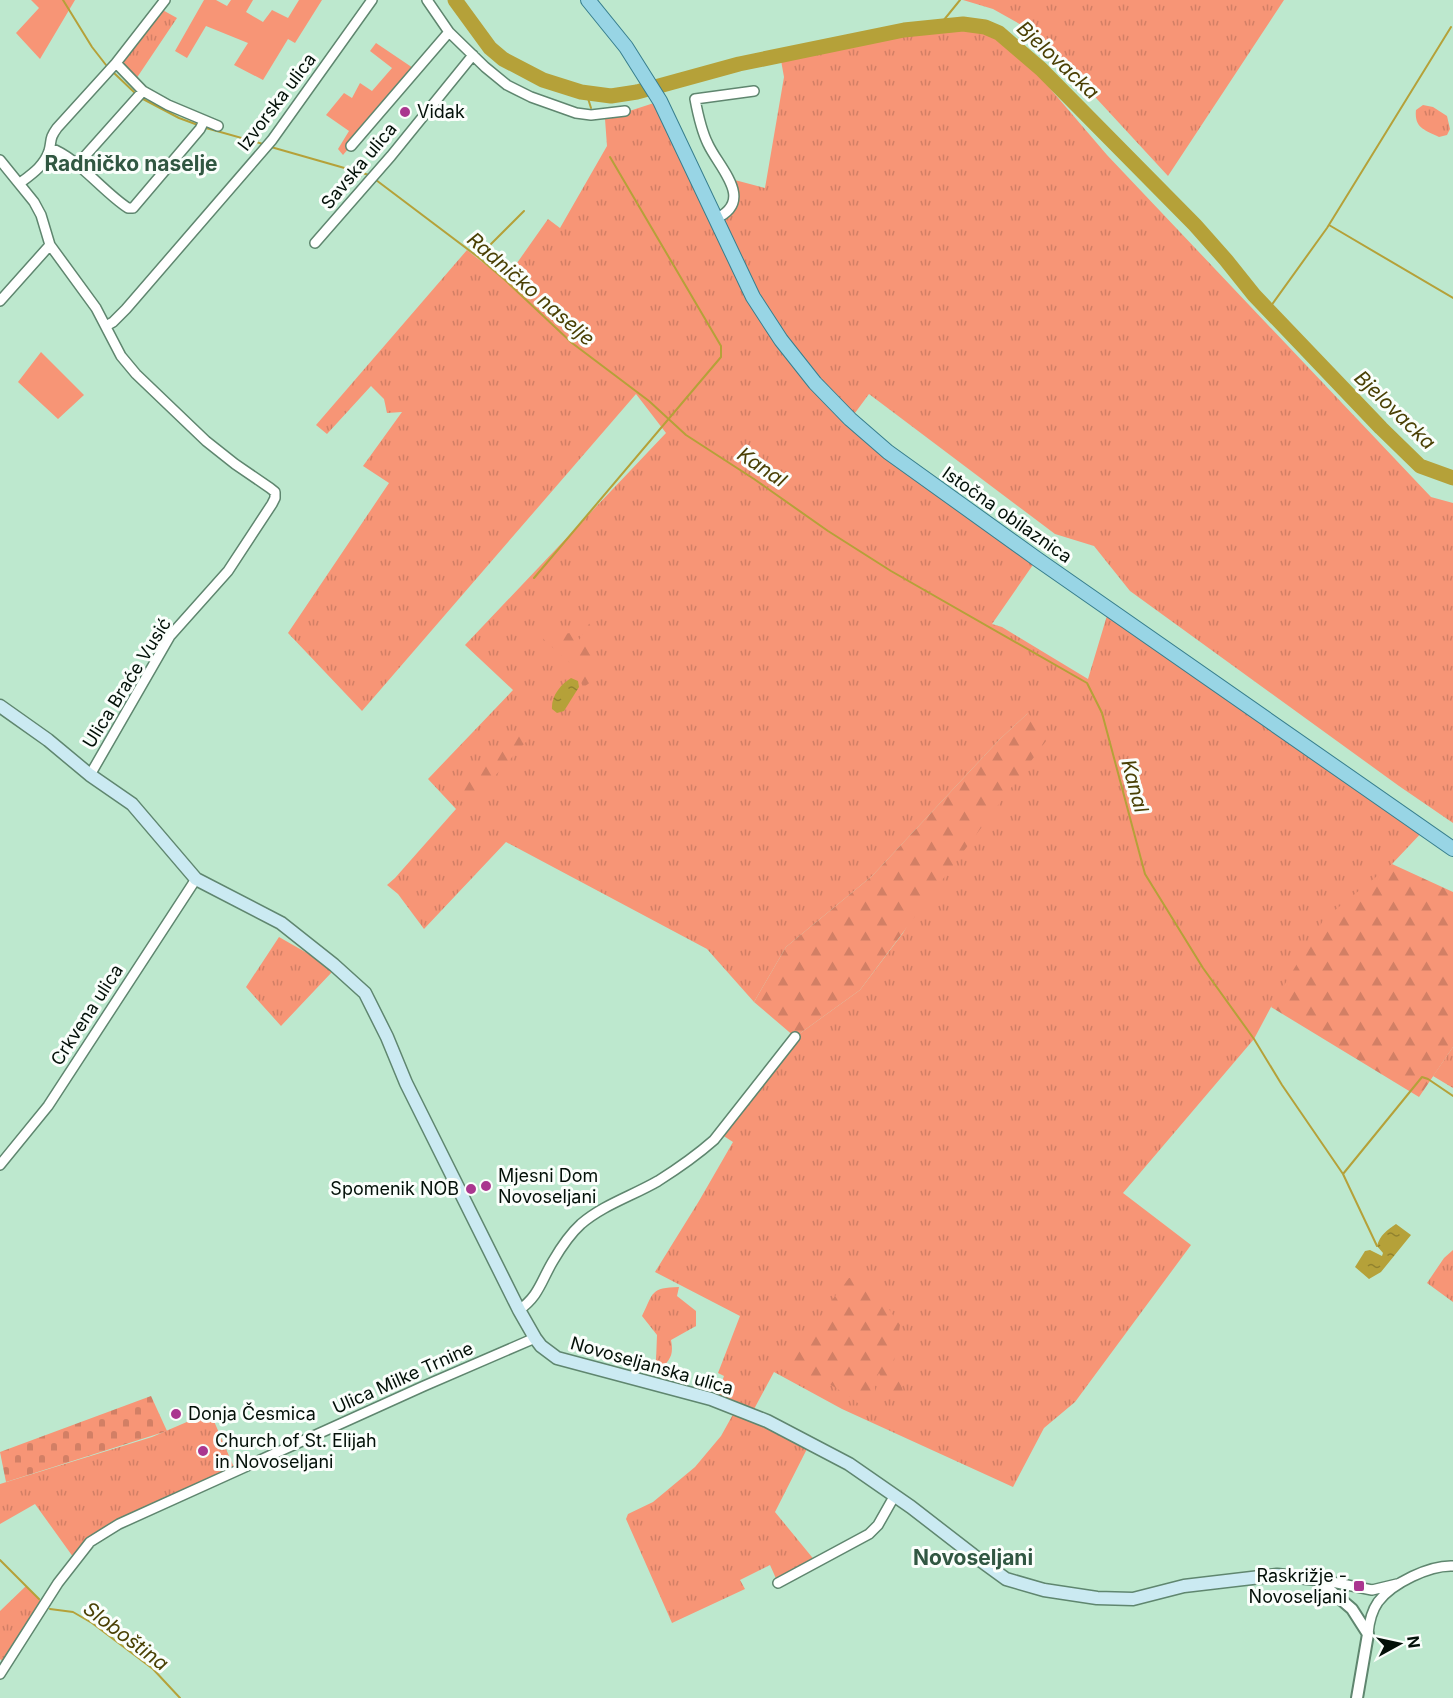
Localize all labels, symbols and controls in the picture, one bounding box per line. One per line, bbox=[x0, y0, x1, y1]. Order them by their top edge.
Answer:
water label: Bjelovacka bbox=[1012, 16, 1104, 104]
street label: Izvorska ulica bbox=[233, 49, 320, 155]
place label: Vidak bbox=[417, 101, 465, 122]
marker: Vidak bbox=[398, 105, 412, 119]
street label: Savska ulica bbox=[317, 118, 401, 213]
district label: Radničko naselje bbox=[44, 151, 218, 176]
water label: Radničko naselje bbox=[462, 227, 600, 351]
water label: Bjelovacka bbox=[1350, 365, 1440, 455]
water label: Kanal bbox=[733, 442, 791, 492]
street label: Istočna obilaznica bbox=[939, 462, 1076, 567]
street label: Ulica Braće Vusić bbox=[78, 614, 175, 752]
water label: Kanal bbox=[1116, 757, 1154, 815]
street label: Crkvena ulica bbox=[46, 960, 127, 1069]
place label: Mjesni Dom Novoseljani bbox=[498, 1165, 598, 1207]
place label: Spomenik NOB bbox=[330, 1178, 459, 1199]
marker: Mjesni Dom Novoseljani bbox=[479, 1179, 493, 1193]
marker: Spomenik NOB bbox=[464, 1182, 478, 1196]
street label: Novoseljanska ulica bbox=[568, 1332, 736, 1399]
street label: Ulica Milke Trnine bbox=[329, 1337, 476, 1418]
place label: Donja Česmica bbox=[188, 1402, 316, 1424]
marker: Donja Česmica bbox=[169, 1407, 183, 1421]
place label: Church of St. Elijah in Novoseljani bbox=[215, 1430, 377, 1472]
marker: Church of St. Elijah in Novoseljani bbox=[196, 1444, 210, 1458]
district label: Novoseljani bbox=[913, 1545, 1033, 1570]
place label: Raskrižje - Novoseljani bbox=[1249, 1565, 1347, 1607]
marker: Raskrižje - Novoseljani bbox=[1352, 1579, 1366, 1593]
water label: Sloboština bbox=[79, 1596, 173, 1676]
north arrow bbox=[1369, 1614, 1429, 1674]
text: N bbox=[1403, 1634, 1425, 1649]

